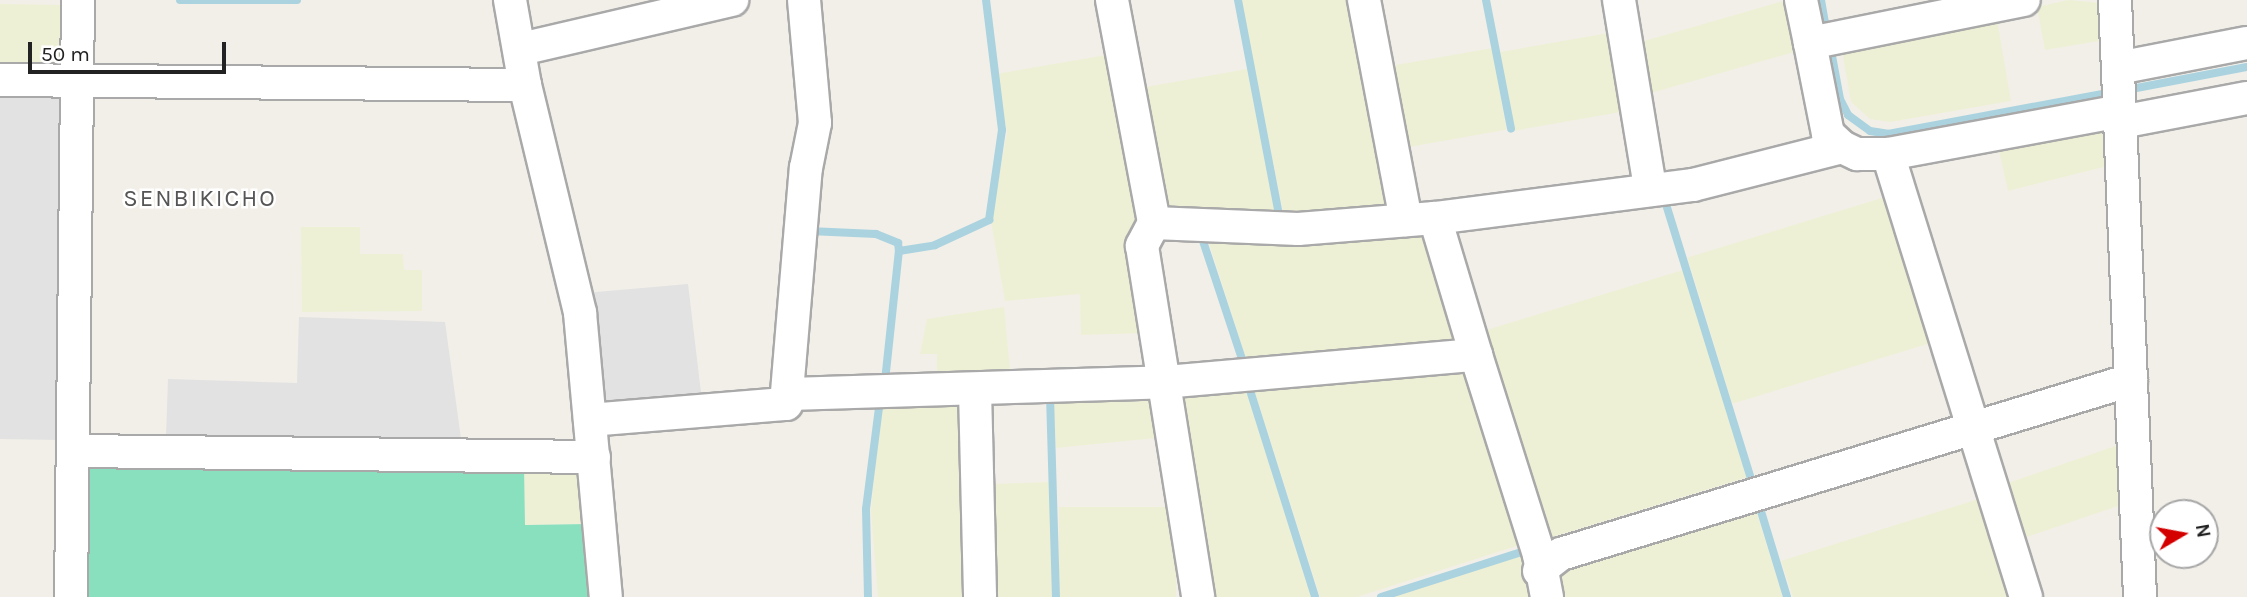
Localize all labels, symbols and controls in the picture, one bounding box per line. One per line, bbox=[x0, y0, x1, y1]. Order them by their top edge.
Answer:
scale bar bbox=[32, 28, 229, 72]
text: 50 m bbox=[41, 42, 90, 66]
district label: SENBIKICHO bbox=[124, 185, 276, 213]
north arrow bbox=[2149, 499, 2219, 569]
text: N bbox=[2191, 522, 2215, 539]

